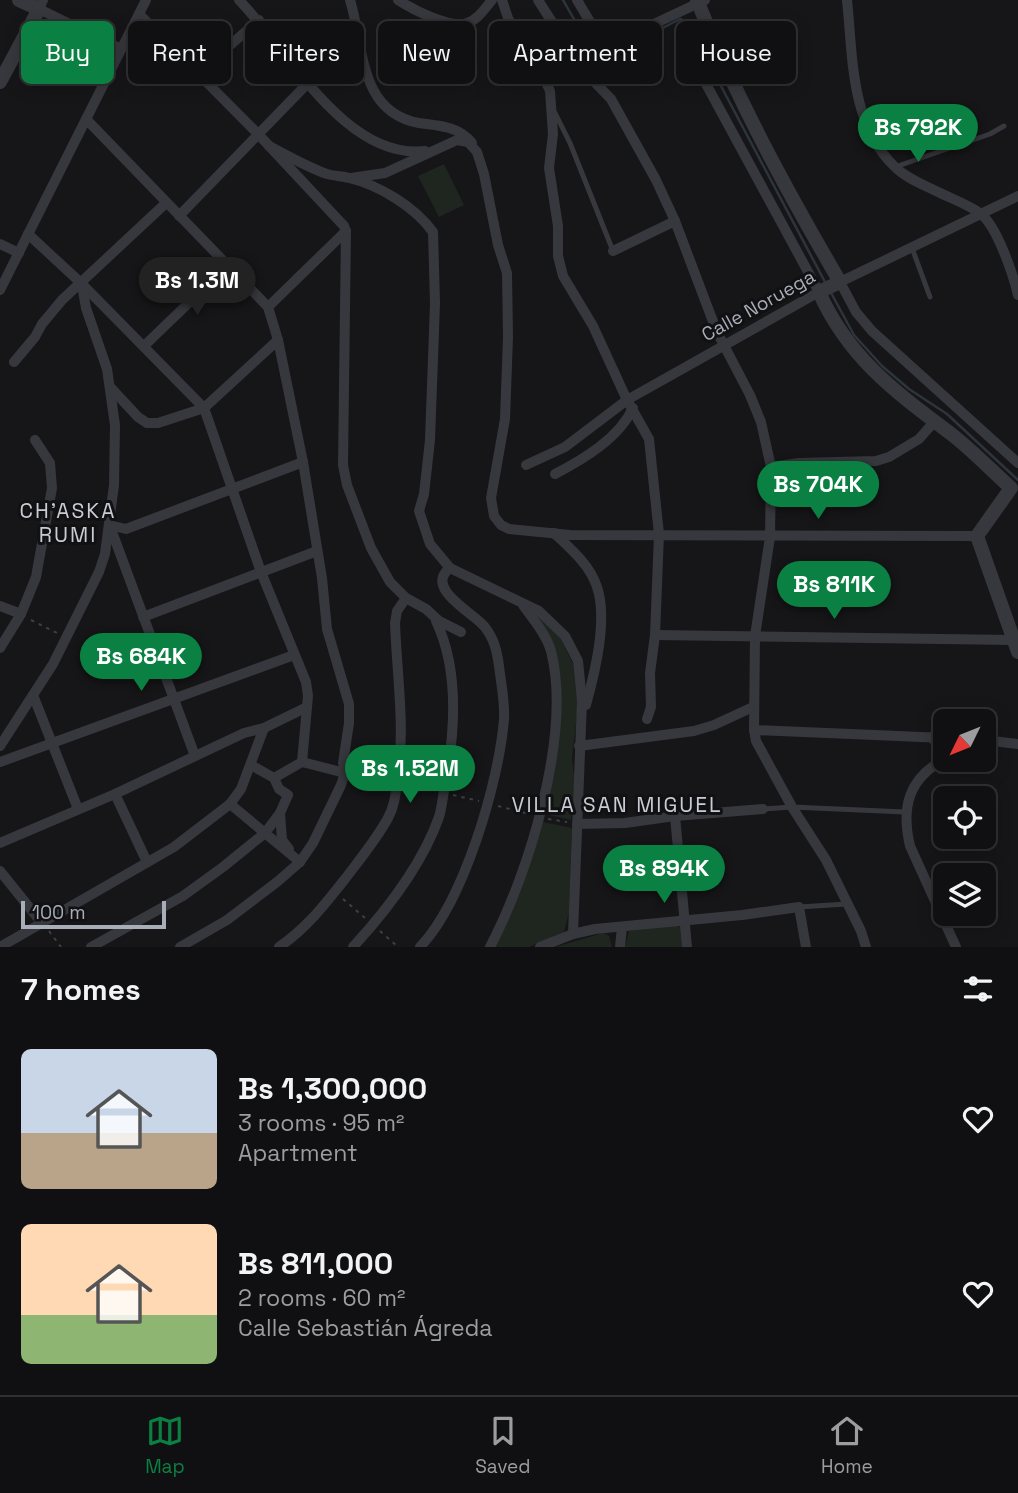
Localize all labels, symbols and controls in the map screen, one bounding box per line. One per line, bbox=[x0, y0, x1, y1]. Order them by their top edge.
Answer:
chip: Buy bbox=[21, 21, 114, 84]
chip: Rent bbox=[128, 21, 231, 84]
chip: Filters bbox=[245, 21, 364, 84]
chip: New bbox=[378, 21, 475, 84]
chip: Apartment bbox=[489, 21, 662, 84]
chip: House bbox=[676, 21, 796, 84]
pin: Bs 792K bbox=[853, 104, 983, 164]
text: Bs 792K bbox=[874, 112, 962, 142]
pin: Bs 1.3M bbox=[132, 258, 262, 317]
street label: Calle Noruega bbox=[697, 264, 820, 347]
text: Bs 1.3M bbox=[155, 265, 239, 295]
pin: Bs 704K bbox=[753, 462, 883, 521]
text: Bs 704K bbox=[773, 469, 863, 499]
district label: CH'ASKA RUMI bbox=[20, 497, 116, 548]
pin: Bs 811K bbox=[769, 562, 899, 621]
text: Bs 811K bbox=[793, 569, 875, 599]
pin: Bs 684K bbox=[76, 634, 206, 693]
text: Bs 684K bbox=[96, 641, 186, 671]
north arrow bbox=[933, 709, 996, 772]
map controls bbox=[933, 709, 996, 926]
pin: Bs 1.52M bbox=[338, 746, 482, 805]
text: Bs 1.52M bbox=[361, 753, 459, 783]
button: locate bbox=[933, 786, 996, 849]
district label: VILLA SAN MIGUEL bbox=[511, 791, 723, 818]
pin: Bs 894K bbox=[599, 846, 729, 905]
text: Bs 894K bbox=[619, 853, 709, 883]
button: layers bbox=[933, 863, 996, 926]
scale bar bbox=[21, 898, 166, 930]
text: 100 m bbox=[32, 900, 86, 925]
text: 7 homes bbox=[21, 970, 141, 1009]
icon: filters bbox=[959, 970, 997, 1008]
text: Bs 1,300,000 bbox=[238, 1069, 427, 1108]
icon: home bbox=[77, 1077, 161, 1161]
icon: heart bbox=[959, 1100, 997, 1138]
text: 3 rooms · 95 m² bbox=[238, 1108, 404, 1138]
text: Apartment bbox=[238, 1138, 358, 1168]
text: Bs 811,000 bbox=[238, 1244, 393, 1283]
icon: home bbox=[77, 1252, 161, 1336]
icon: heart bbox=[959, 1275, 997, 1313]
text: 2 rooms · 60 m² bbox=[238, 1283, 405, 1313]
text: Calle Sebastián Ágreda bbox=[238, 1313, 493, 1343]
tab: Map bbox=[145, 1412, 185, 1479]
tab: Saved bbox=[475, 1412, 531, 1479]
tab: Home bbox=[821, 1412, 873, 1479]

